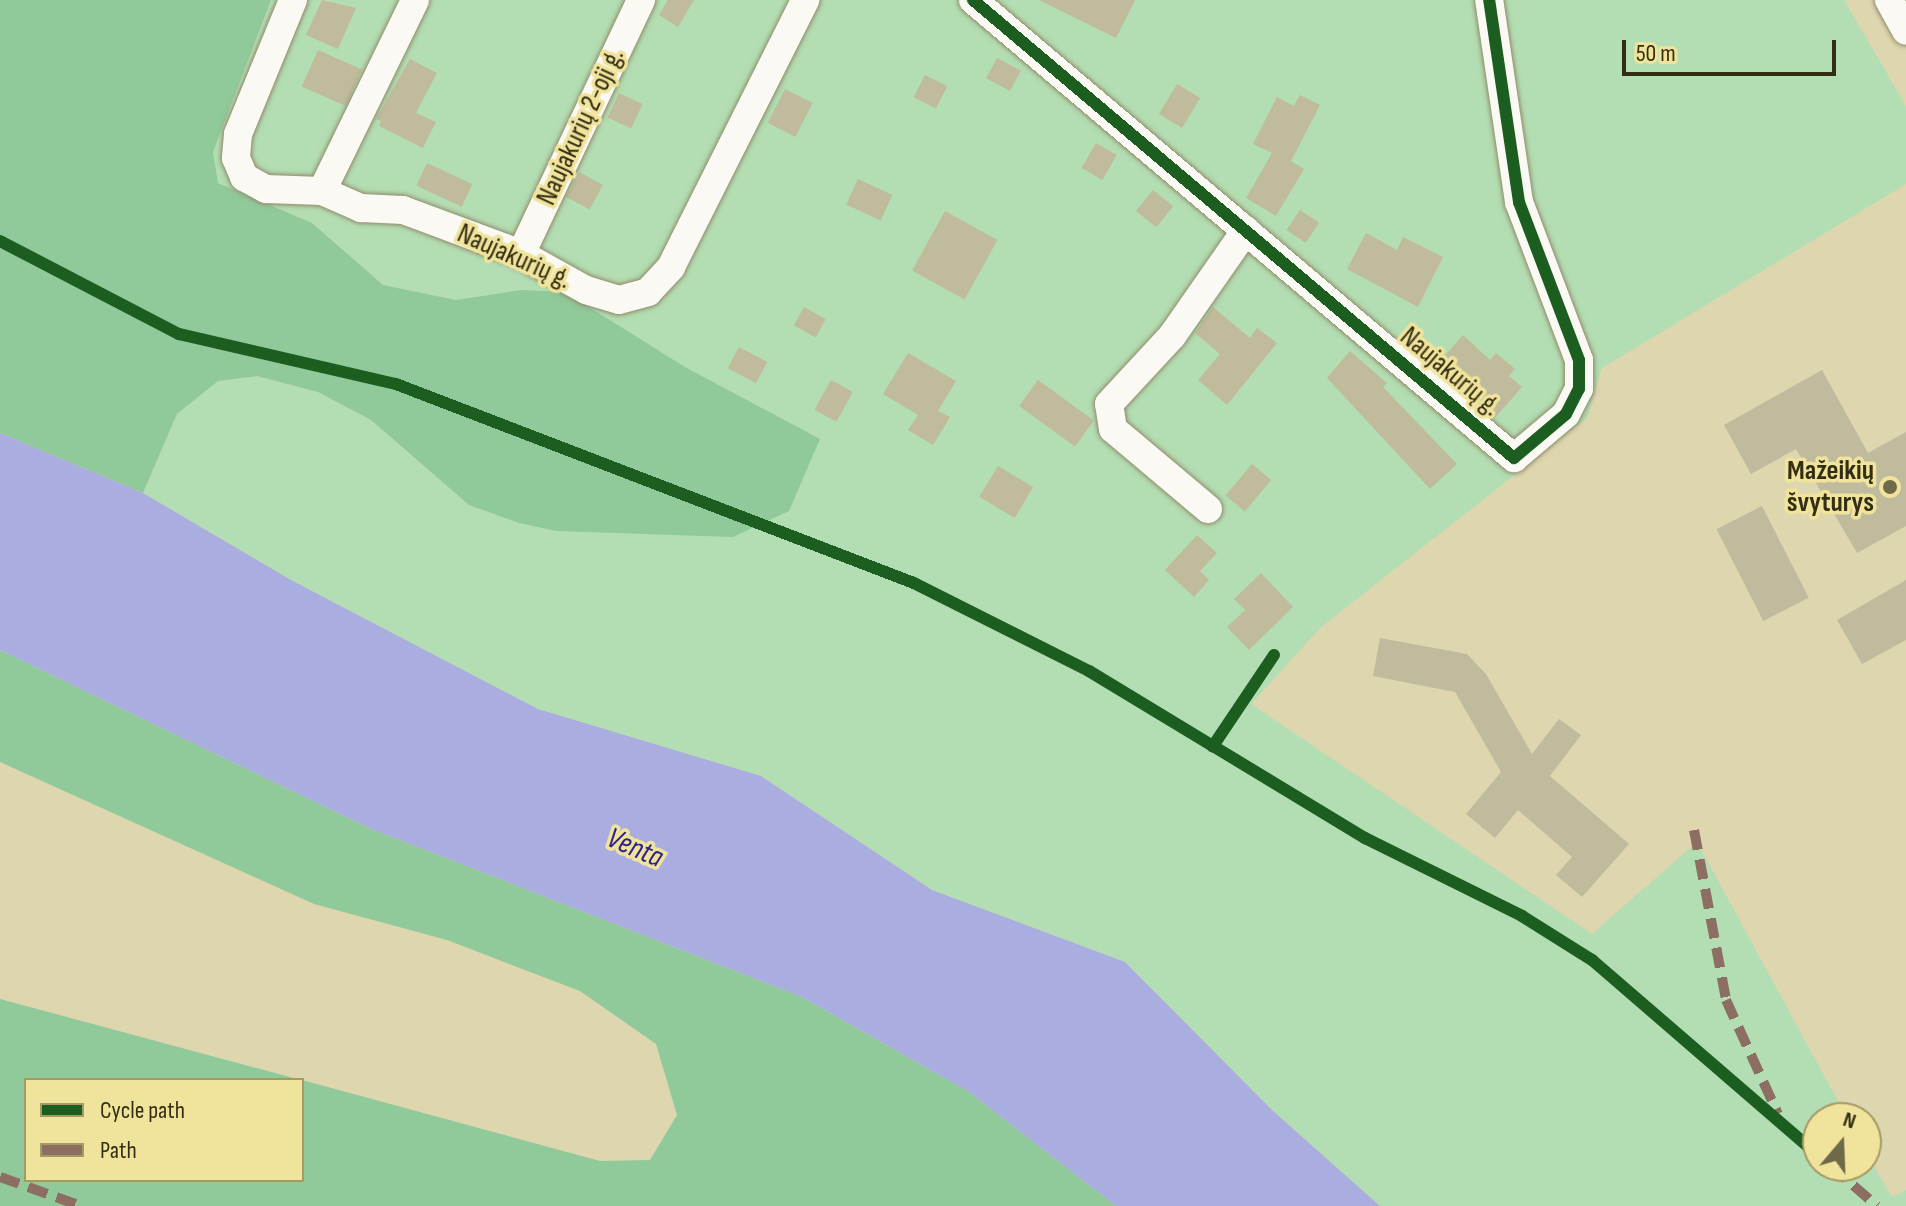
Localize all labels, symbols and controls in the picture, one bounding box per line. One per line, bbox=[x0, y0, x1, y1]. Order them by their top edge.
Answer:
scale bar bbox=[1626, 24, 1840, 74]
text: 50 m bbox=[1636, 39, 1676, 68]
street label: Naujakurių 2-oji g. bbox=[530, 43, 632, 211]
street label: Naujakurių g. bbox=[452, 217, 576, 297]
street label: Naujakurių g. bbox=[1393, 320, 1507, 424]
place label: Mažeikių švyturys bbox=[1787, 454, 1874, 520]
marker: Mažeikių švyturys bbox=[1881, 478, 1899, 496]
water label: Venta bbox=[601, 820, 669, 876]
legend bbox=[24, 1078, 304, 1182]
text: Cycle path bbox=[100, 1096, 185, 1125]
north arrow bbox=[1802, 1102, 1882, 1182]
text: N bbox=[1839, 1106, 1859, 1135]
text: Path bbox=[100, 1136, 137, 1165]

